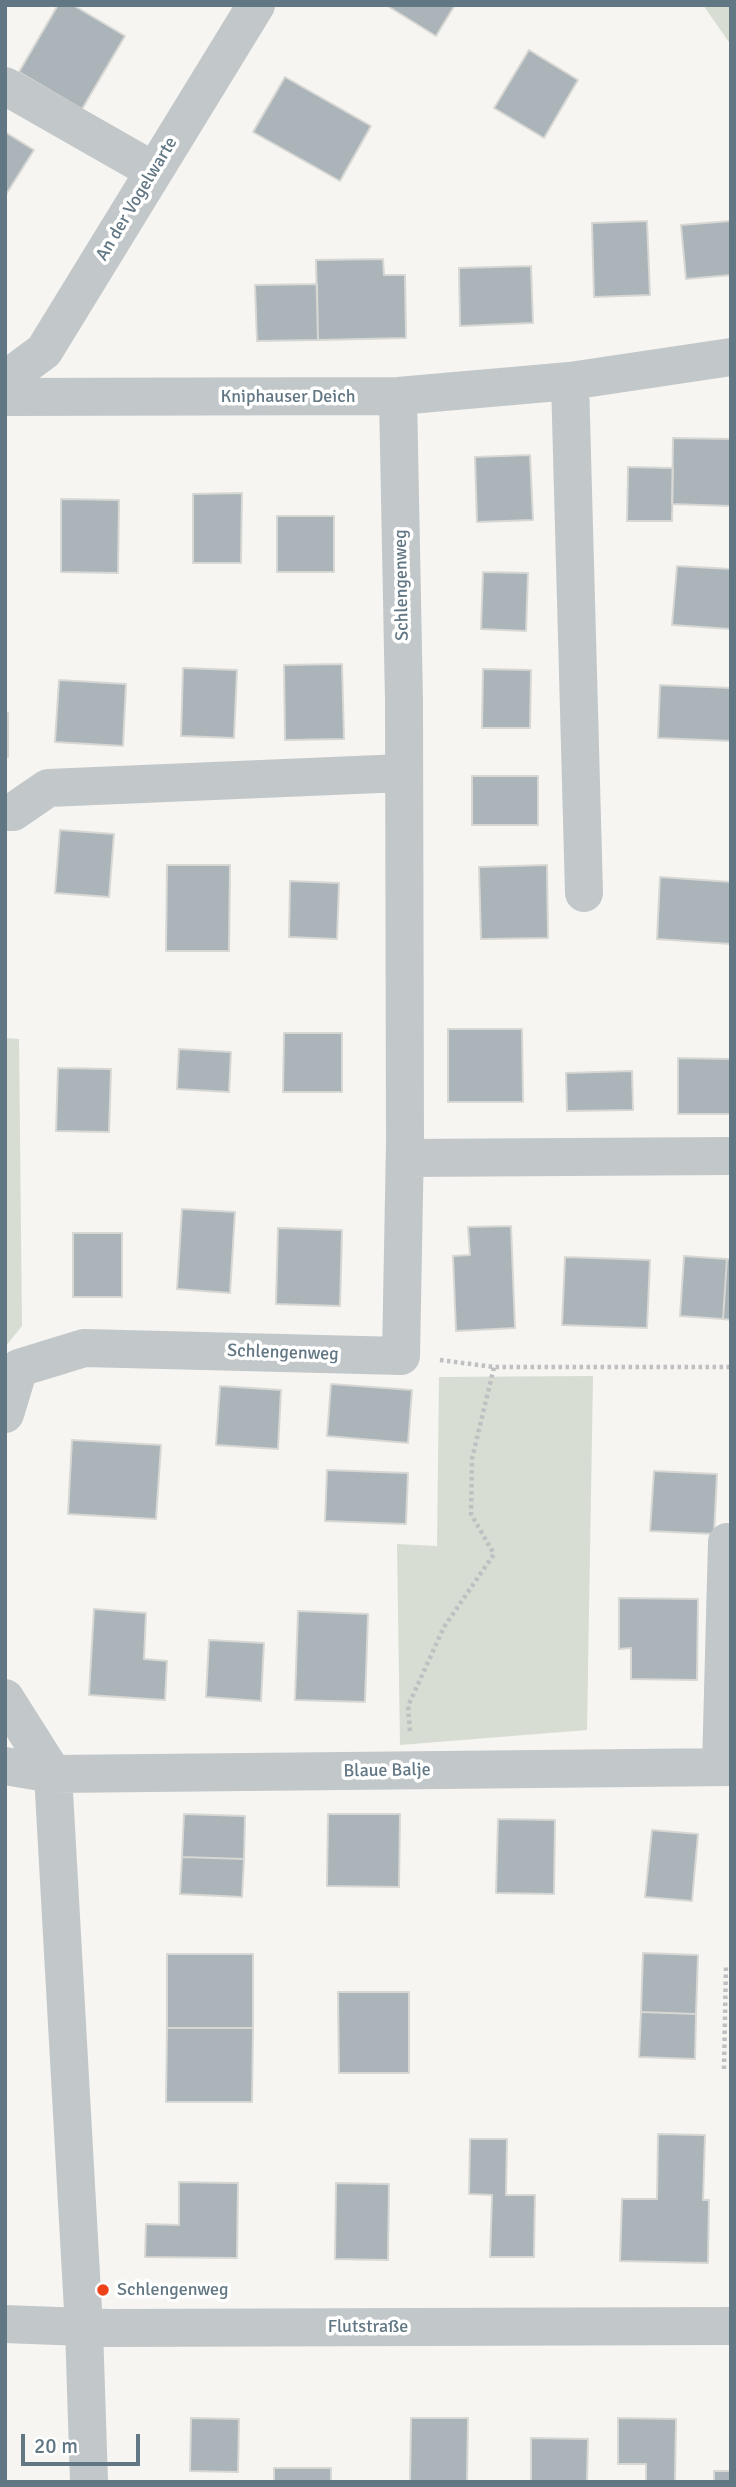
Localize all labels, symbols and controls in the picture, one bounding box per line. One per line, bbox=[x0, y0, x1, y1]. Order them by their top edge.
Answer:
street label: An der Vogelwarte bbox=[92, 133, 182, 265]
street label: Kniphauser Deich bbox=[220, 386, 356, 408]
street label: Schlengenweg bbox=[390, 529, 414, 641]
street label: Schlengenweg bbox=[227, 1340, 339, 1366]
street label: Blaue Balje bbox=[343, 1759, 431, 1783]
place label: Schlengenweg bbox=[117, 2279, 229, 2301]
marker: Schlengenweg bbox=[95, 2282, 111, 2298]
street label: Flutstraße bbox=[328, 2316, 408, 2338]
scale bar bbox=[24, 2420, 144, 2464]
text: 20 m bbox=[34, 2433, 78, 2459]

